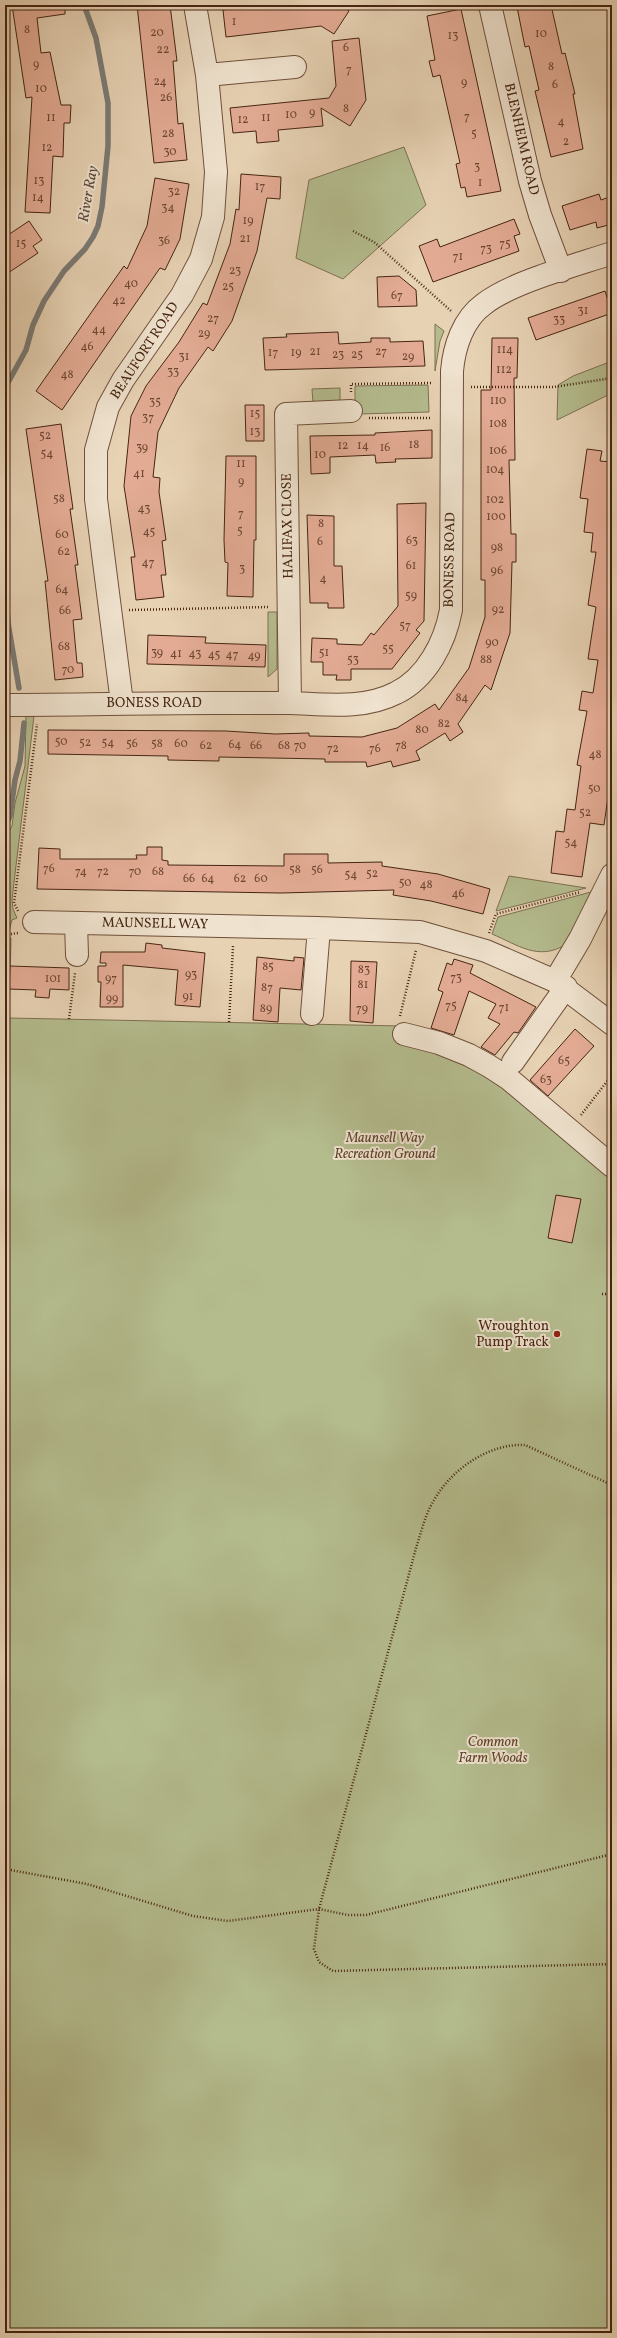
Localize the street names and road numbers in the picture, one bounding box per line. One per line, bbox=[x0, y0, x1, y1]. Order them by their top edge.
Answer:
street label: BLENHEIM ROAD bbox=[499, 81, 543, 197]
street label: BEAUFORT ROAD bbox=[106, 299, 184, 403]
street label: HALIFAX CLOSE bbox=[278, 473, 298, 579]
street label: BONESS ROAD bbox=[440, 512, 460, 608]
street label: BONESS ROAD bbox=[106, 694, 202, 713]
street label: MAUNSELL WAY bbox=[102, 914, 209, 934]

